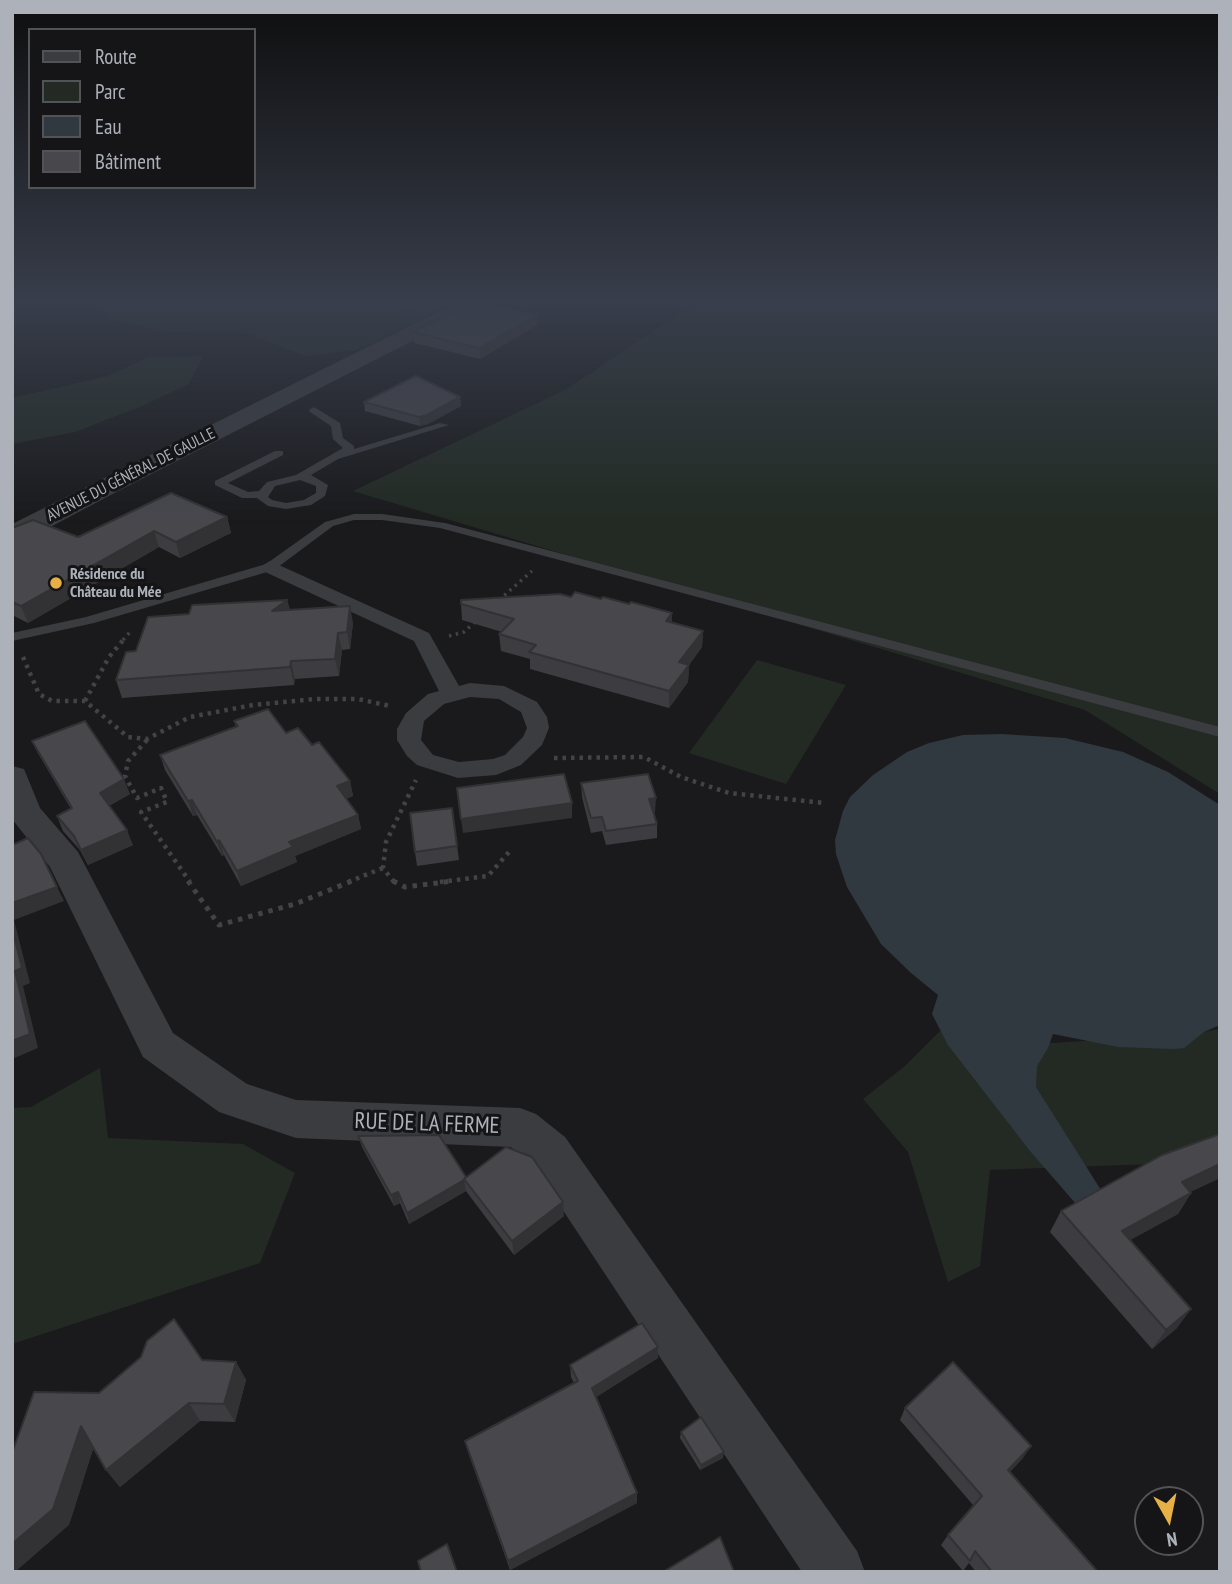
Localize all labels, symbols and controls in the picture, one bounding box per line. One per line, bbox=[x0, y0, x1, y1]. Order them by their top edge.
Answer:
legend bbox=[28, 28, 256, 189]
text: Route bbox=[95, 43, 137, 70]
text: Parc bbox=[95, 78, 126, 105]
text: Eau bbox=[95, 113, 122, 140]
text: Bâtiment bbox=[95, 148, 161, 175]
street label: AVENUE DU GÉNÉRAL DE GAULLE bbox=[44, 424, 218, 526]
place label: Résidence du Château du Mée bbox=[70, 564, 161, 602]
marker: Résidence du Château du Mée bbox=[48, 575, 64, 591]
street label: RUE DE LA FERME bbox=[354, 1108, 500, 1140]
north arrow bbox=[1134, 1486, 1204, 1556]
text: N bbox=[1165, 1527, 1179, 1552]

